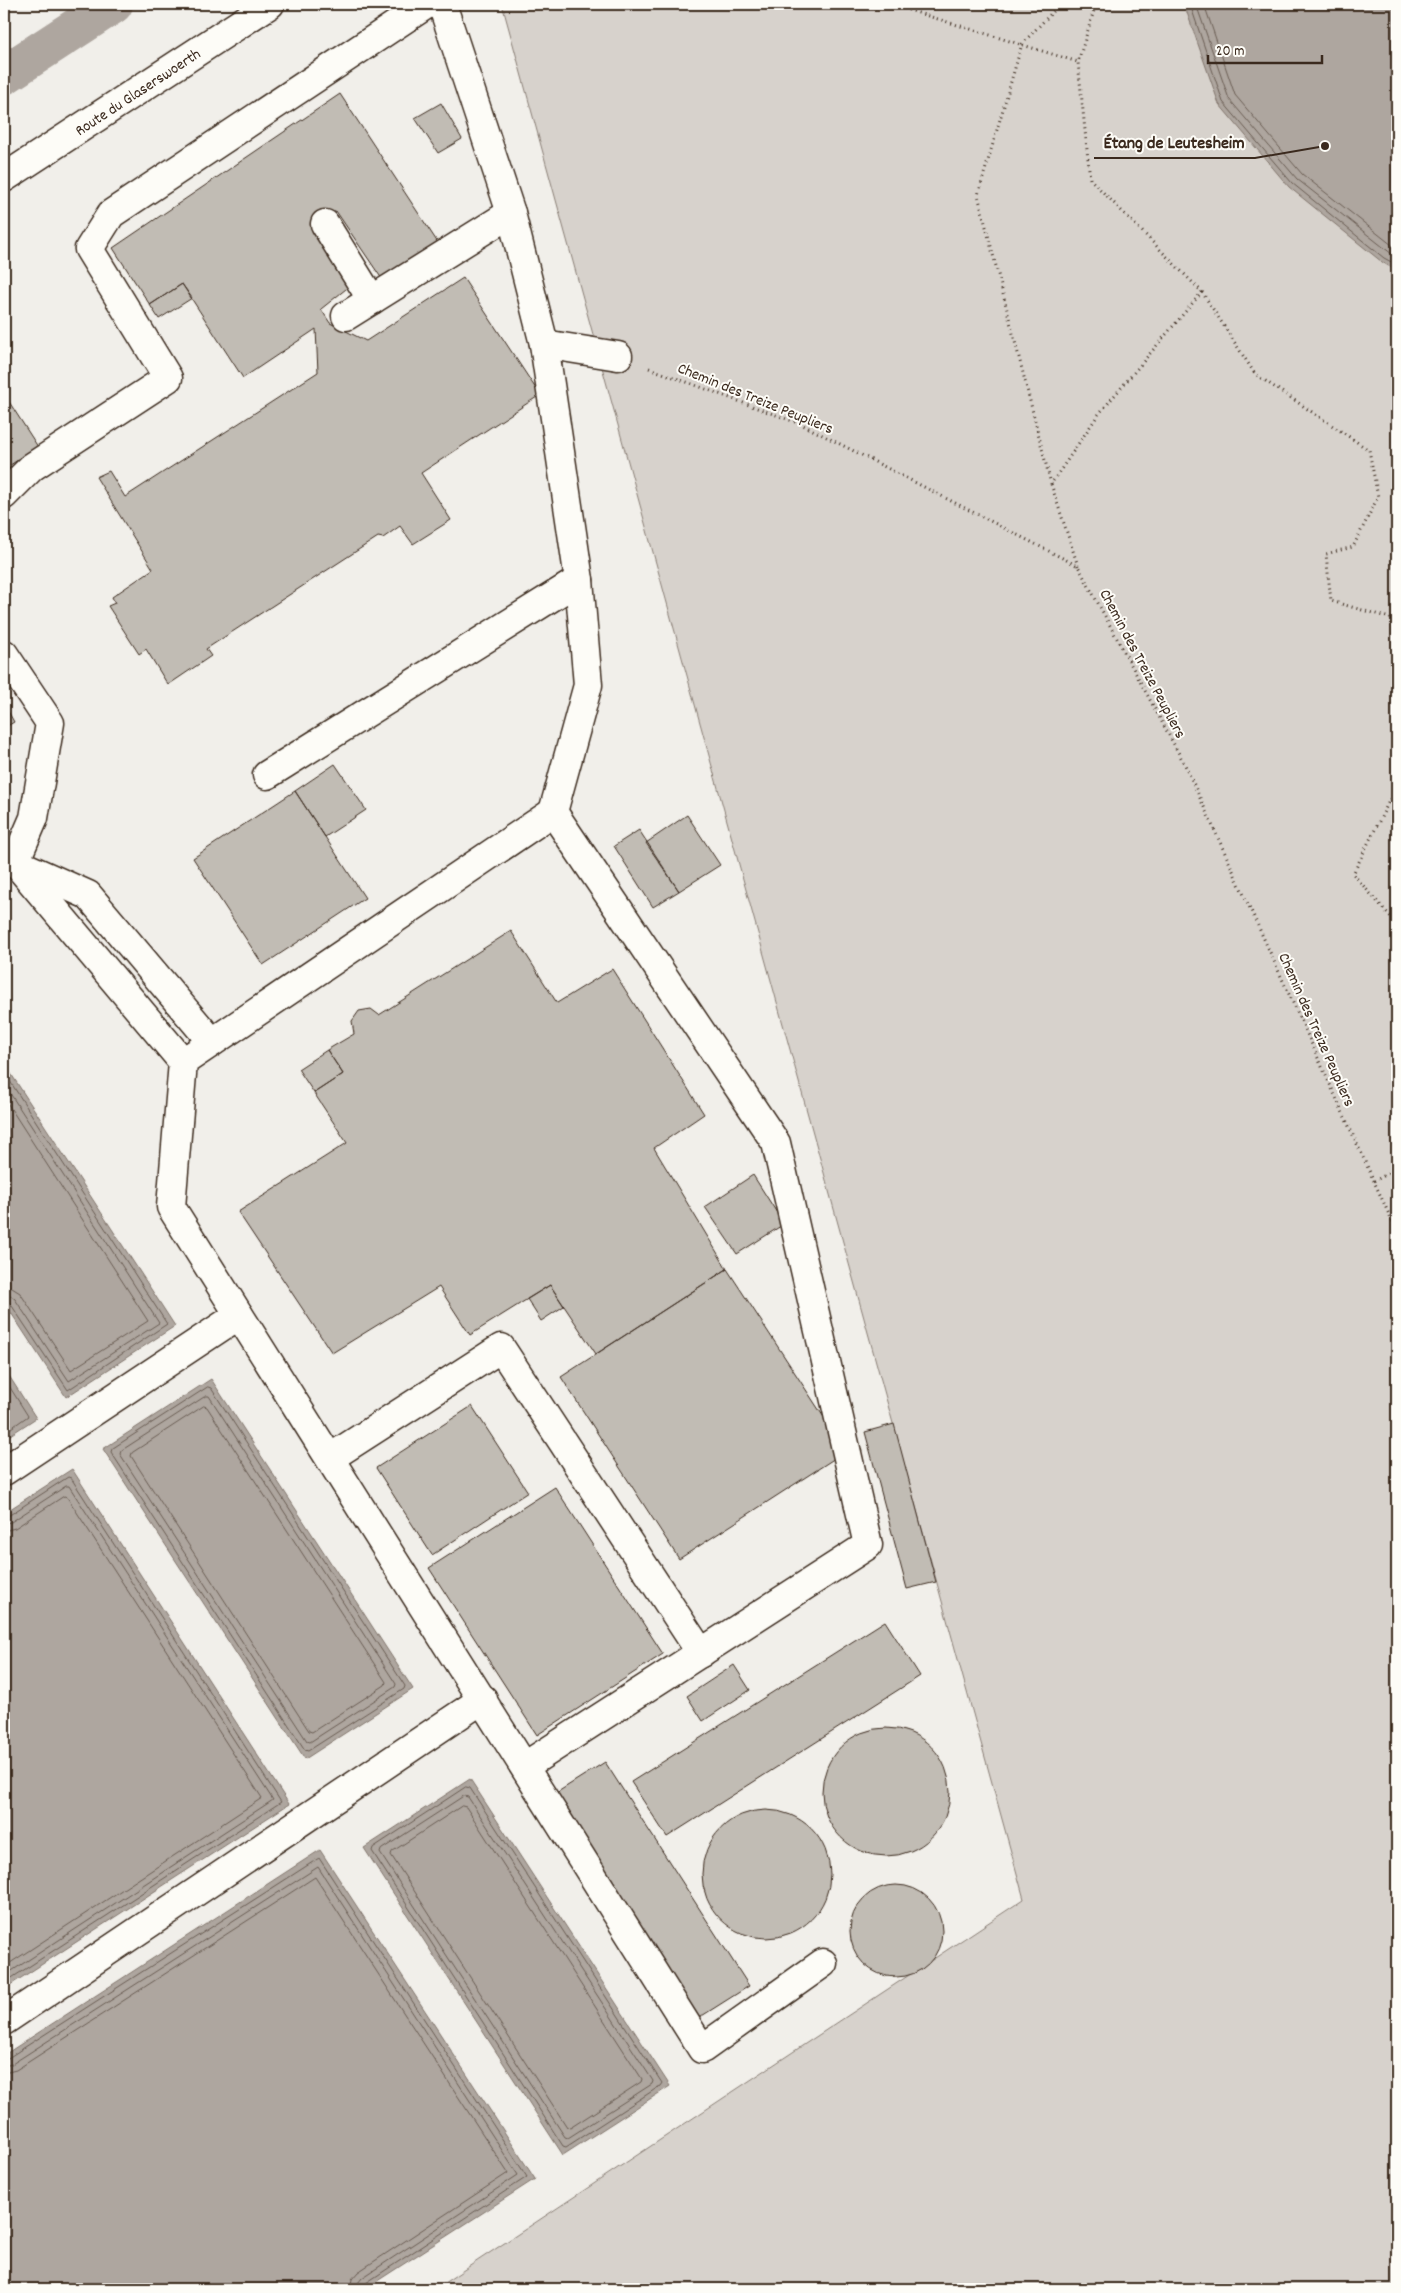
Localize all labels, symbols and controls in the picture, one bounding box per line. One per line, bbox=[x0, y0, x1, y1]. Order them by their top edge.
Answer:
scale bar bbox=[1208, 32, 1322, 64]
text: 20 m bbox=[1216, 41, 1244, 63]
street label: Route du Glaserswoerth bbox=[71, 43, 206, 143]
callout: Étang de Leutesheim bbox=[1094, 125, 1255, 158]
text: Étang de Leutesheim bbox=[1103, 132, 1245, 157]
street label: Chemin des Treize Peupliers bbox=[674, 358, 837, 441]
street label: Chemin des Treize Peupliers bbox=[1093, 585, 1191, 743]
street label: Chemin des Treize Peupliers bbox=[1271, 949, 1360, 1111]

